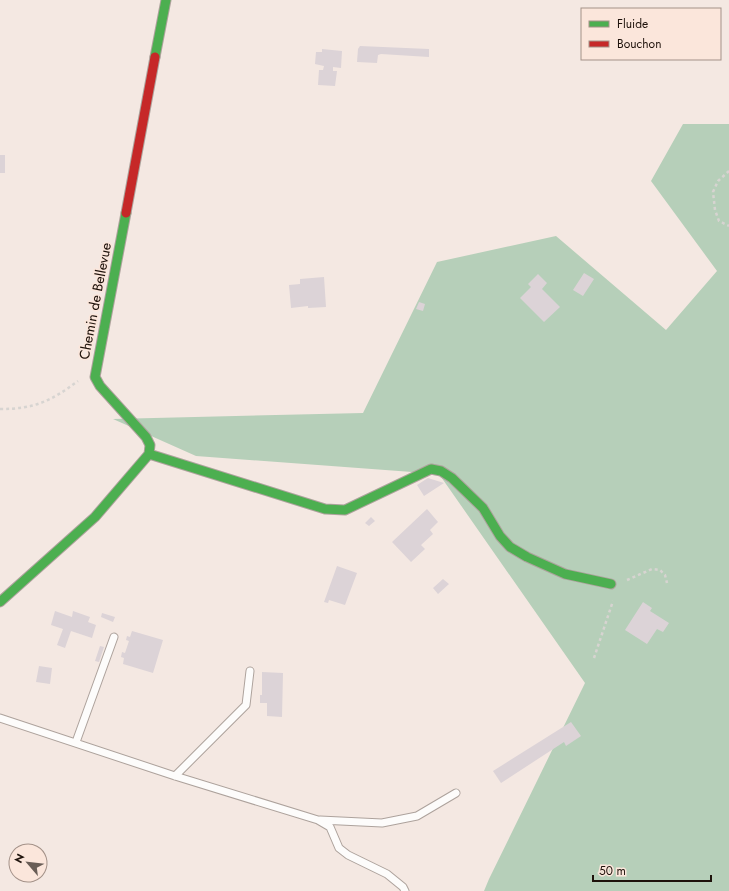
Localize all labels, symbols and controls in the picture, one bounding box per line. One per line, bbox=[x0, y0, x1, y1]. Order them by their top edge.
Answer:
legend bbox=[581, 8, 721, 60]
text: Fluide bbox=[617, 15, 648, 33]
text: Bouchon bbox=[617, 35, 661, 53]
street label: Chemin de Bellevue bbox=[74, 241, 116, 361]
north arrow bbox=[8, 843, 48, 883]
text: N bbox=[10, 851, 28, 866]
scale bar bbox=[593, 857, 711, 883]
text: 50 m bbox=[599, 862, 626, 880]

